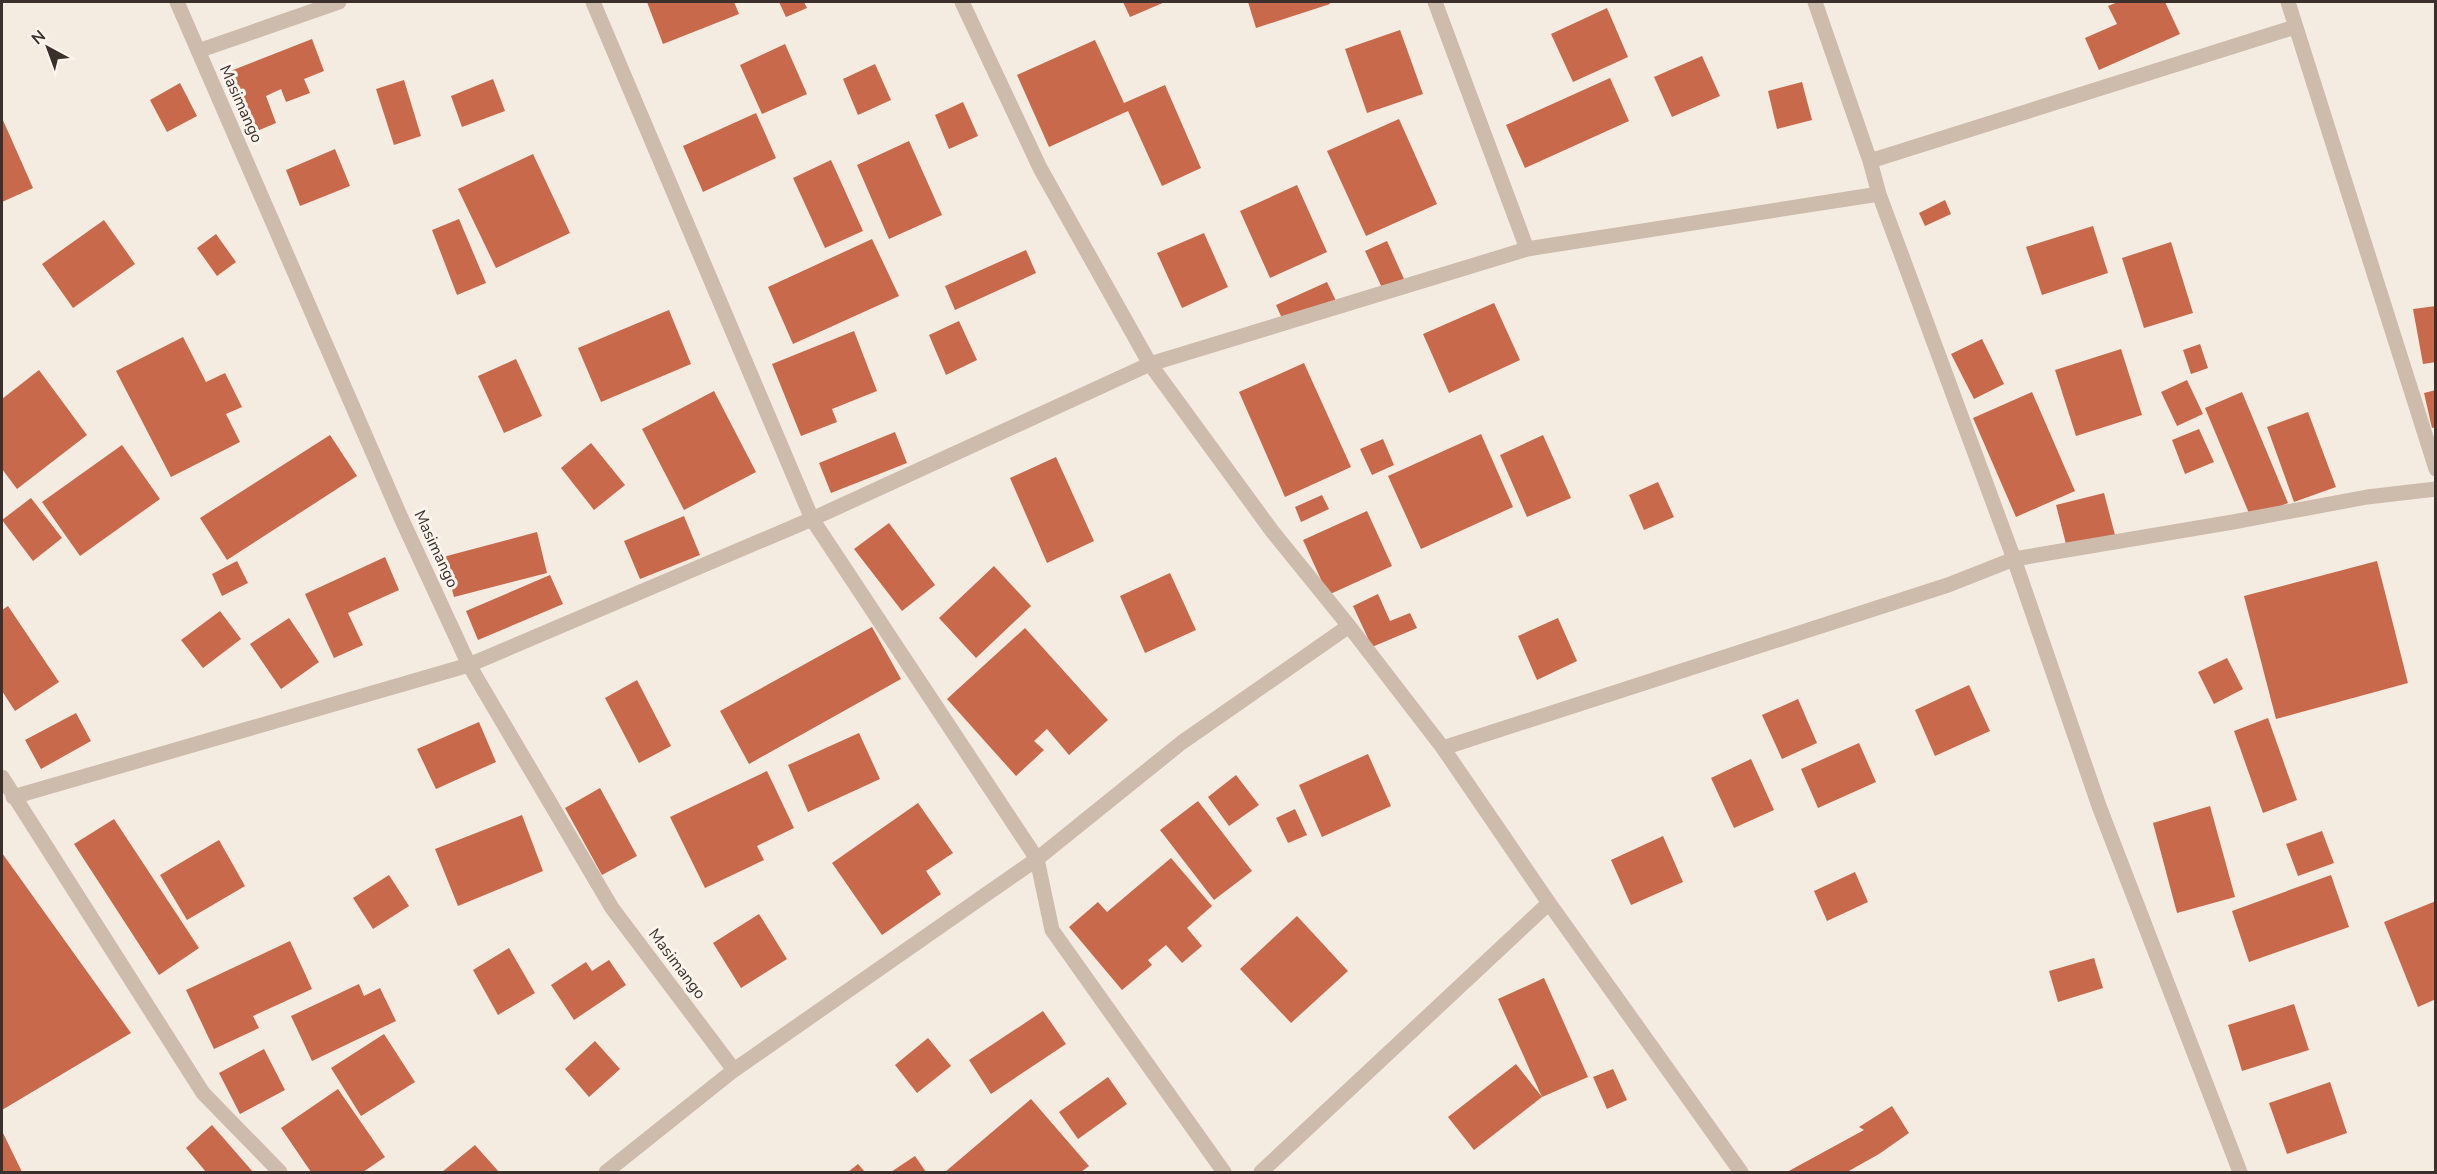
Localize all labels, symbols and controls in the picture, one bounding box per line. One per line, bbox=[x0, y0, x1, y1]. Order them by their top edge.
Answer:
north arrow bbox=[18, 18, 78, 78]
text: N bbox=[27, 25, 51, 50]
street label: Masimango bbox=[214, 62, 268, 147]
street label: Masimango bbox=[408, 507, 464, 591]
street label: Masimango bbox=[643, 924, 711, 1004]

